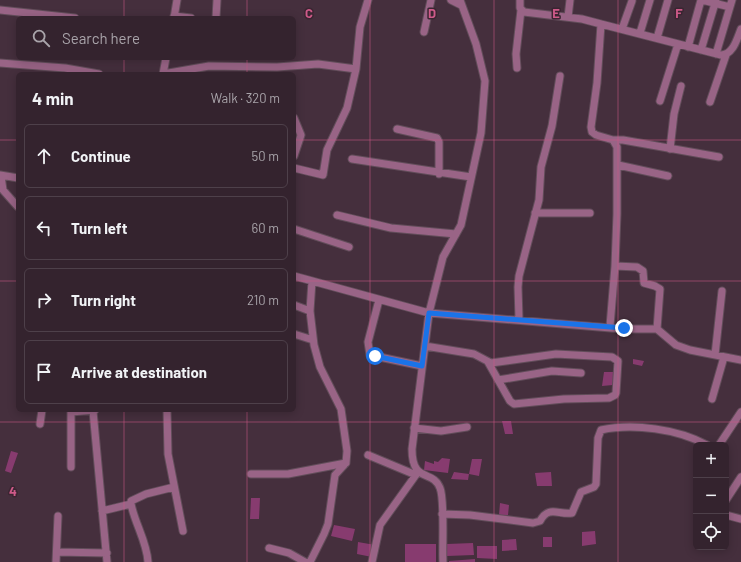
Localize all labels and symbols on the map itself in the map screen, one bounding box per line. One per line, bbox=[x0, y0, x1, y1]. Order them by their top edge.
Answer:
text: C bbox=[305, 5, 313, 21]
text: D bbox=[428, 5, 436, 21]
text: E bbox=[552, 5, 560, 21]
text: F bbox=[675, 5, 683, 21]
route end bbox=[615, 319, 633, 337]
route start bbox=[366, 347, 384, 365]
text: 4 bbox=[9, 483, 17, 499]

